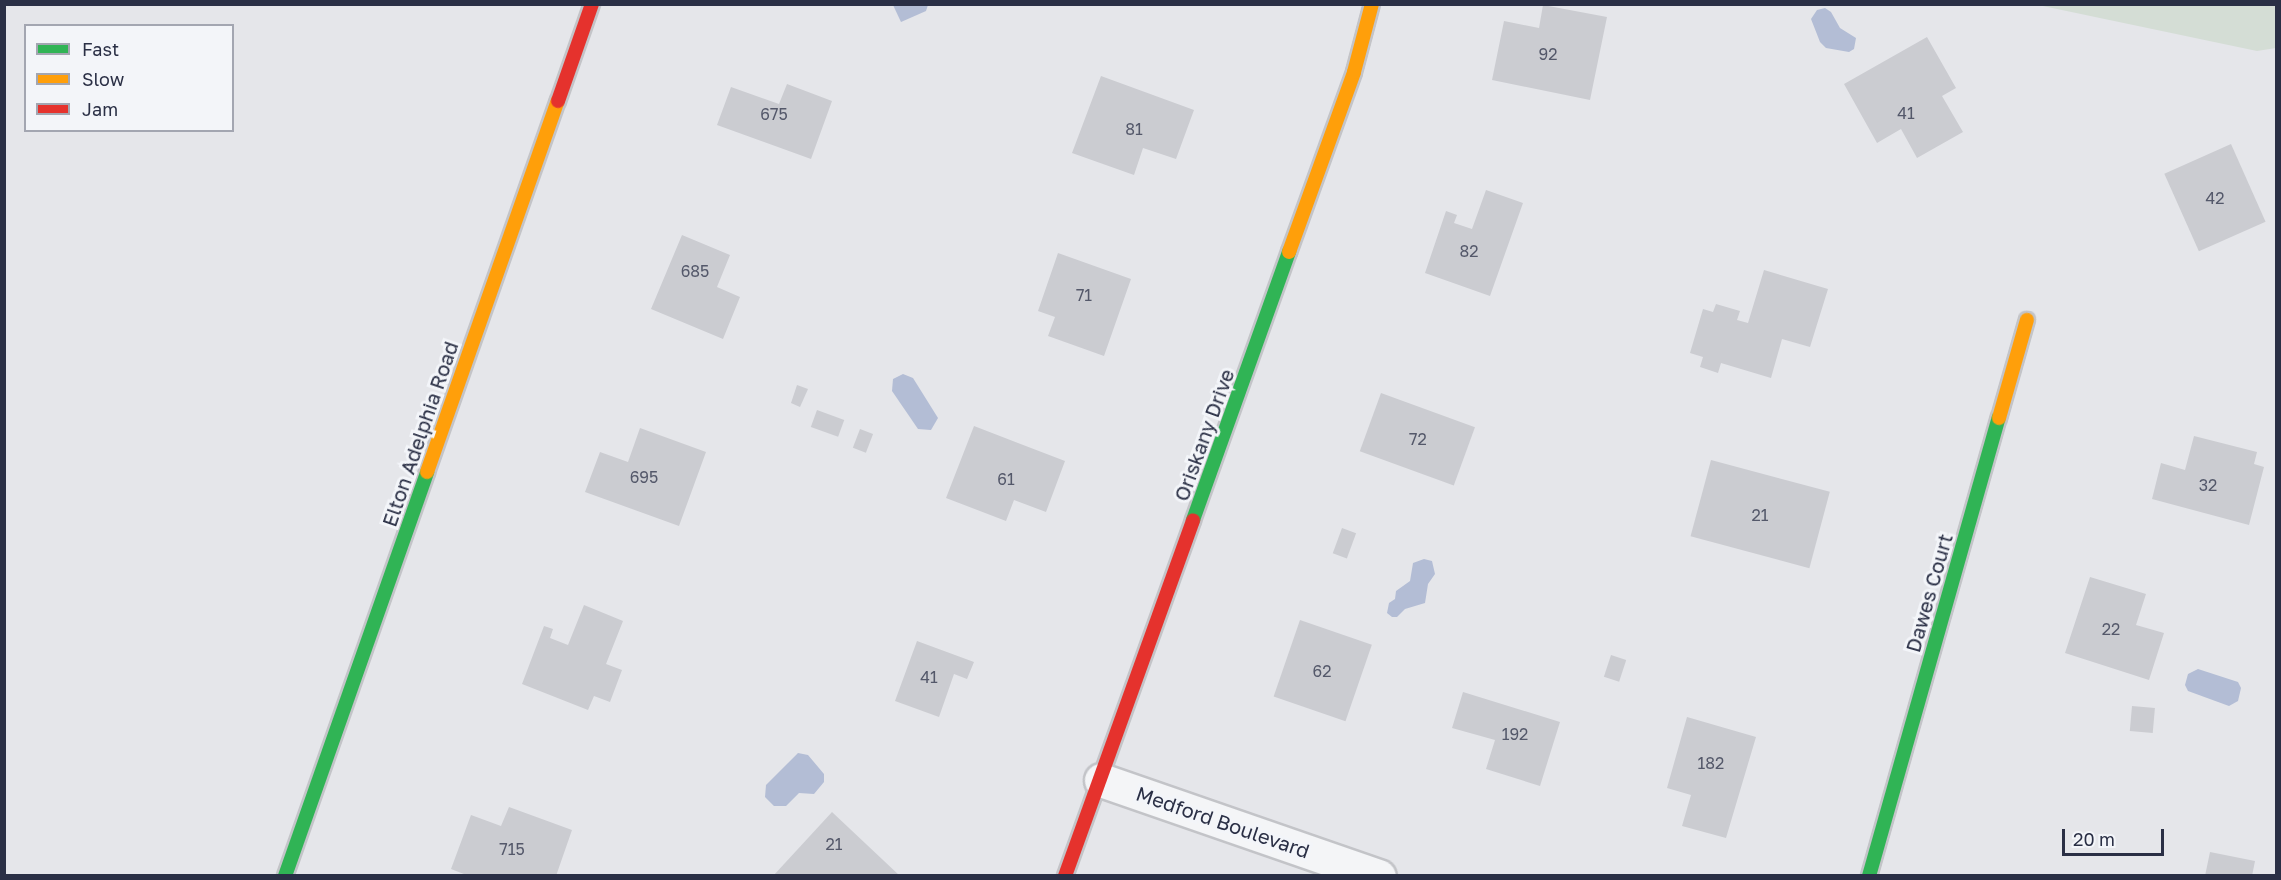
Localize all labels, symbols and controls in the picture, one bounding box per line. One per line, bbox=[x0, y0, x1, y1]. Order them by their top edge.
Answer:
legend bbox=[24, 24, 234, 132]
text: Fast bbox=[82, 38, 119, 60]
house number: 92 bbox=[1539, 44, 1557, 64]
text: Slow bbox=[82, 68, 124, 90]
text: Jam bbox=[82, 98, 118, 120]
house number: 41 bbox=[1897, 103, 1915, 123]
house number: 675 bbox=[760, 104, 788, 124]
house number: 81 bbox=[1125, 119, 1143, 139]
house number: 42 bbox=[2205, 188, 2225, 208]
house number: 82 bbox=[1459, 241, 1479, 261]
house number: 685 bbox=[681, 261, 709, 281]
house number: 71 bbox=[1076, 285, 1092, 305]
street label: Elton Adelphia Road bbox=[377, 338, 463, 530]
street label: Oriskany Drive bbox=[1169, 366, 1239, 504]
house number: 72 bbox=[1409, 429, 1427, 449]
house number: 695 bbox=[630, 467, 658, 487]
house number: 61 bbox=[997, 469, 1015, 489]
house number: 32 bbox=[2199, 475, 2217, 495]
house number: 21 bbox=[1751, 505, 1769, 525]
street label: Dawes Court bbox=[1901, 531, 1957, 655]
house number: 22 bbox=[2102, 619, 2120, 639]
house number: 62 bbox=[1313, 661, 1331, 681]
house number: 41 bbox=[920, 667, 938, 687]
house number: 192 bbox=[1502, 724, 1528, 744]
house number: 182 bbox=[1698, 753, 1724, 773]
street label: Medford Boulevard bbox=[1133, 781, 1313, 863]
scale bar bbox=[2065, 817, 2167, 855]
text: 20 m bbox=[2073, 828, 2115, 850]
house number: 21 bbox=[825, 834, 843, 854]
house number: 715 bbox=[499, 839, 525, 859]

